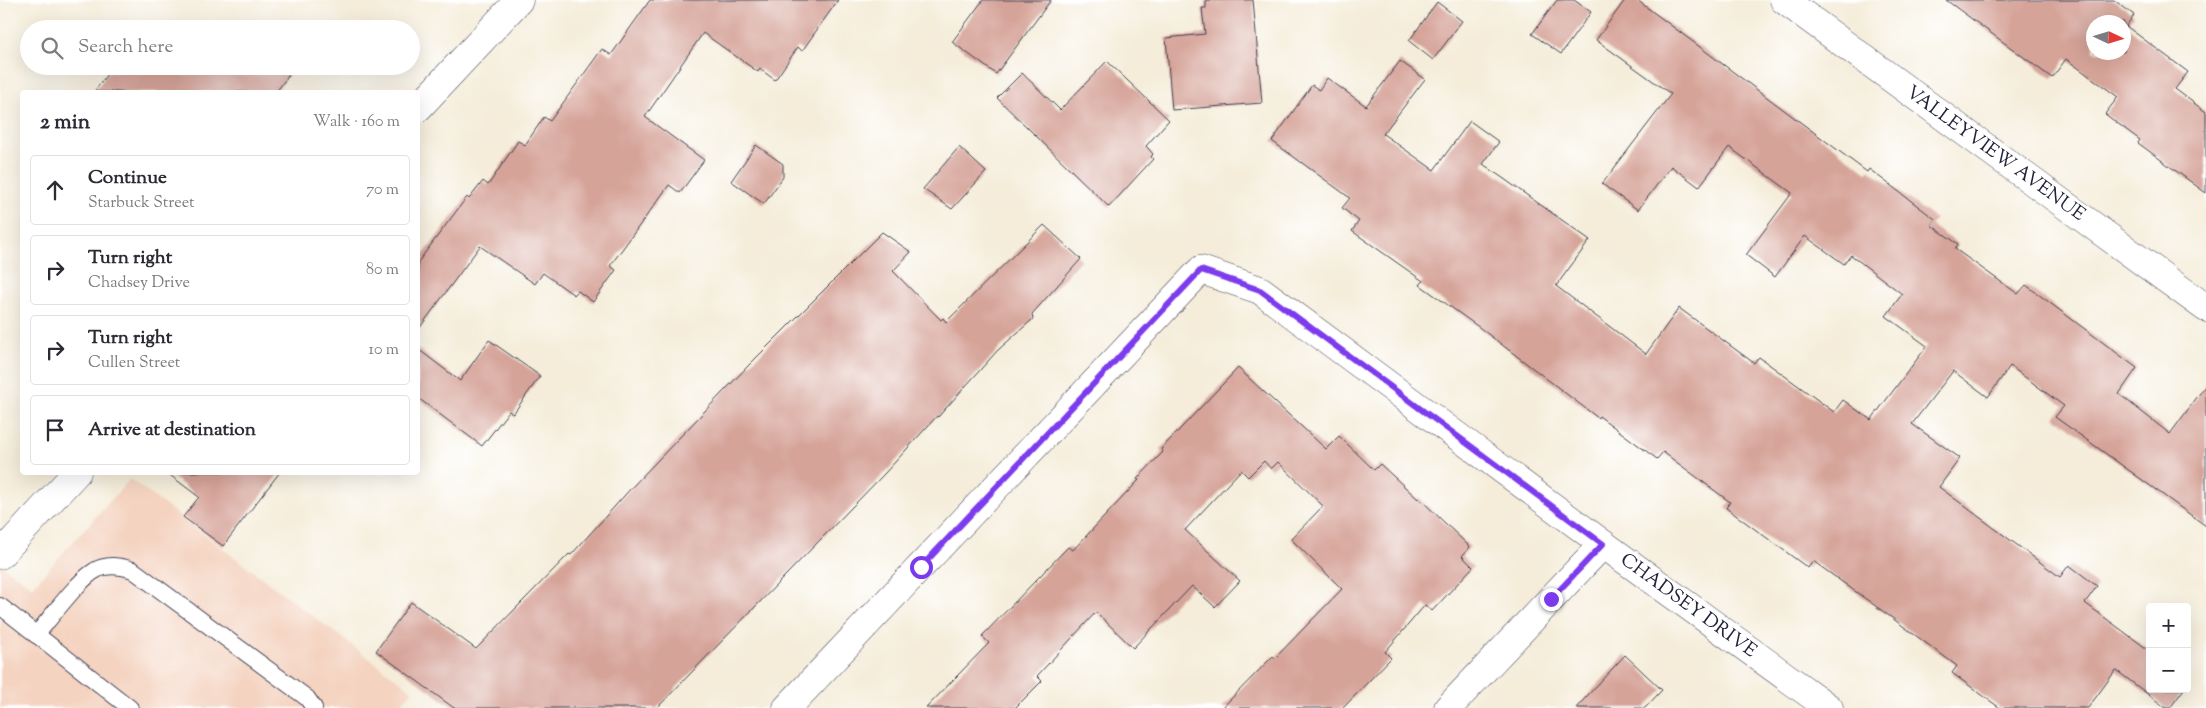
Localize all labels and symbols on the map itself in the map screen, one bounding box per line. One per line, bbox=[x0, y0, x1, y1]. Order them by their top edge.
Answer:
north arrow bbox=[2086, 15, 2131, 60]
street label: VALLEYVIEW AVENUE bbox=[1900, 80, 2091, 229]
street label: CHADSEY DRIVE bbox=[1614, 547, 1762, 665]
route start bbox=[910, 556, 933, 579]
route end bbox=[1540, 588, 1563, 611]

